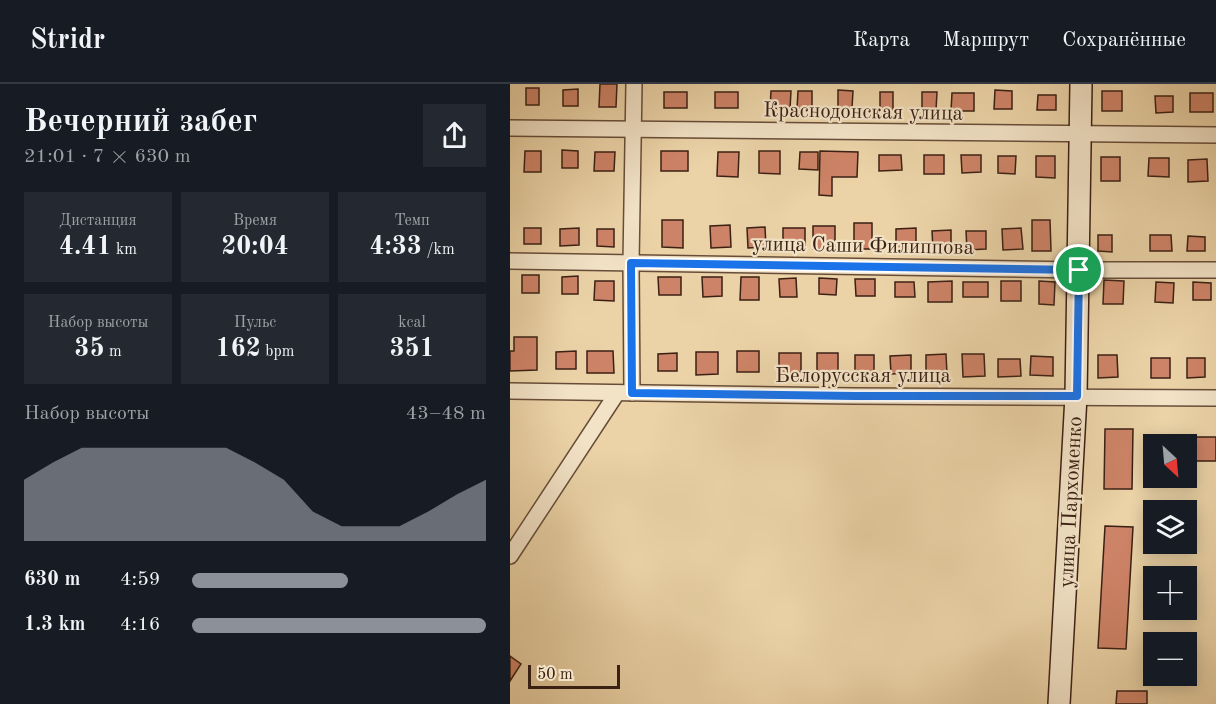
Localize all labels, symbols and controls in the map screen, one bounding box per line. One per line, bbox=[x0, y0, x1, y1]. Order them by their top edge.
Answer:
text: Stridr bbox=[30, 27, 105, 55]
text: Карта bbox=[853, 30, 910, 51]
text: Маршрут bbox=[943, 30, 1029, 51]
text: Сохранённые bbox=[1062, 30, 1186, 51]
street label: Краснодонская улица bbox=[763, 100, 963, 125]
button: share bbox=[423, 104, 486, 167]
text: Вечерний забег bbox=[24, 106, 257, 139]
text: 21:01 · 7 × 630 m bbox=[24, 147, 191, 167]
text: Дистанция bbox=[59, 213, 137, 229]
text: Время bbox=[233, 213, 277, 229]
text: Темп bbox=[394, 213, 430, 229]
text: 4.41 bbox=[59, 234, 112, 260]
text: 20:04 bbox=[221, 234, 289, 260]
text: 4:33 bbox=[369, 234, 422, 260]
street label: улица Саши Филиппова bbox=[752, 234, 974, 259]
text: km bbox=[112, 242, 137, 258]
text: /km bbox=[422, 242, 455, 258]
pin bbox=[1053, 244, 1104, 295]
icon: arrive bbox=[1062, 253, 1095, 286]
text: Набор высоты bbox=[48, 315, 148, 331]
text: Пульс bbox=[234, 315, 276, 331]
text: kcal bbox=[398, 315, 426, 331]
text: 35 bbox=[74, 336, 104, 362]
text: 162 bbox=[216, 336, 261, 362]
text: 351 bbox=[389, 336, 435, 362]
text: m bbox=[104, 344, 122, 360]
text: bpm bbox=[261, 344, 294, 360]
street label: Белорусская улица bbox=[775, 366, 951, 387]
text: Набор высоты bbox=[24, 404, 150, 424]
text: 43–48 m bbox=[406, 404, 486, 424]
street label: улица Пархоменко bbox=[1057, 416, 1086, 588]
north arrow bbox=[1143, 434, 1197, 488]
map controls bbox=[1143, 434, 1197, 686]
button: layers bbox=[1143, 500, 1197, 554]
button: + bbox=[1143, 566, 1197, 620]
text: 630 m bbox=[24, 570, 80, 590]
text: 4:59 bbox=[120, 570, 160, 590]
text: 1.3 km bbox=[24, 615, 86, 635]
text: 4:16 bbox=[120, 615, 160, 635]
button: − bbox=[1143, 632, 1197, 686]
scale bar bbox=[528, 662, 620, 690]
text: 50 m bbox=[537, 667, 573, 683]

